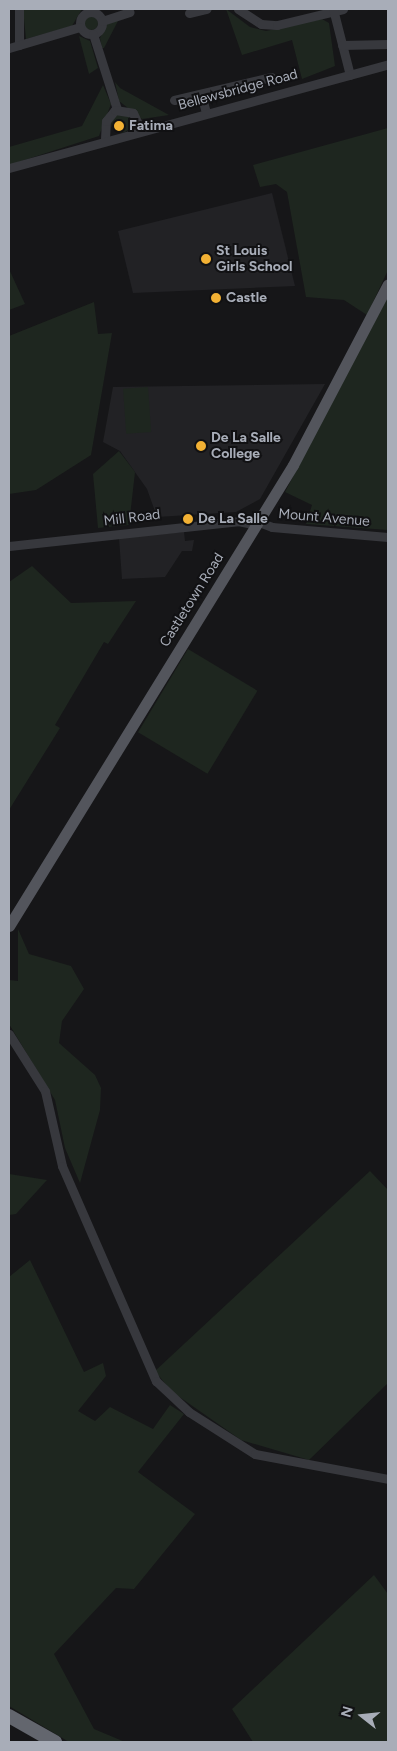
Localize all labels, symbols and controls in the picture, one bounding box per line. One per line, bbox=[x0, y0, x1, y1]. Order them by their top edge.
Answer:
street label: Bellewsbridge Road bbox=[176, 66, 300, 114]
place label: Fatima bbox=[129, 118, 173, 134]
marker: Fatima bbox=[113, 120, 125, 132]
place label: St Louis Girls School bbox=[216, 243, 293, 276]
marker: St Louis Girls School bbox=[200, 253, 212, 265]
place label: Castle bbox=[226, 290, 267, 306]
marker: Castle bbox=[210, 292, 222, 304]
place label: De La Salle College bbox=[211, 430, 281, 462]
marker: De La Salle College bbox=[195, 440, 207, 452]
street label: Mill Road bbox=[103, 506, 161, 530]
street label: Mount Avenue bbox=[278, 506, 370, 530]
place label: De La Salle bbox=[198, 511, 268, 527]
marker: De La Salle bbox=[182, 513, 194, 525]
street label: Castletown Road bbox=[156, 550, 228, 650]
north arrow bbox=[337, 1691, 387, 1741]
text: N bbox=[337, 1704, 357, 1719]

